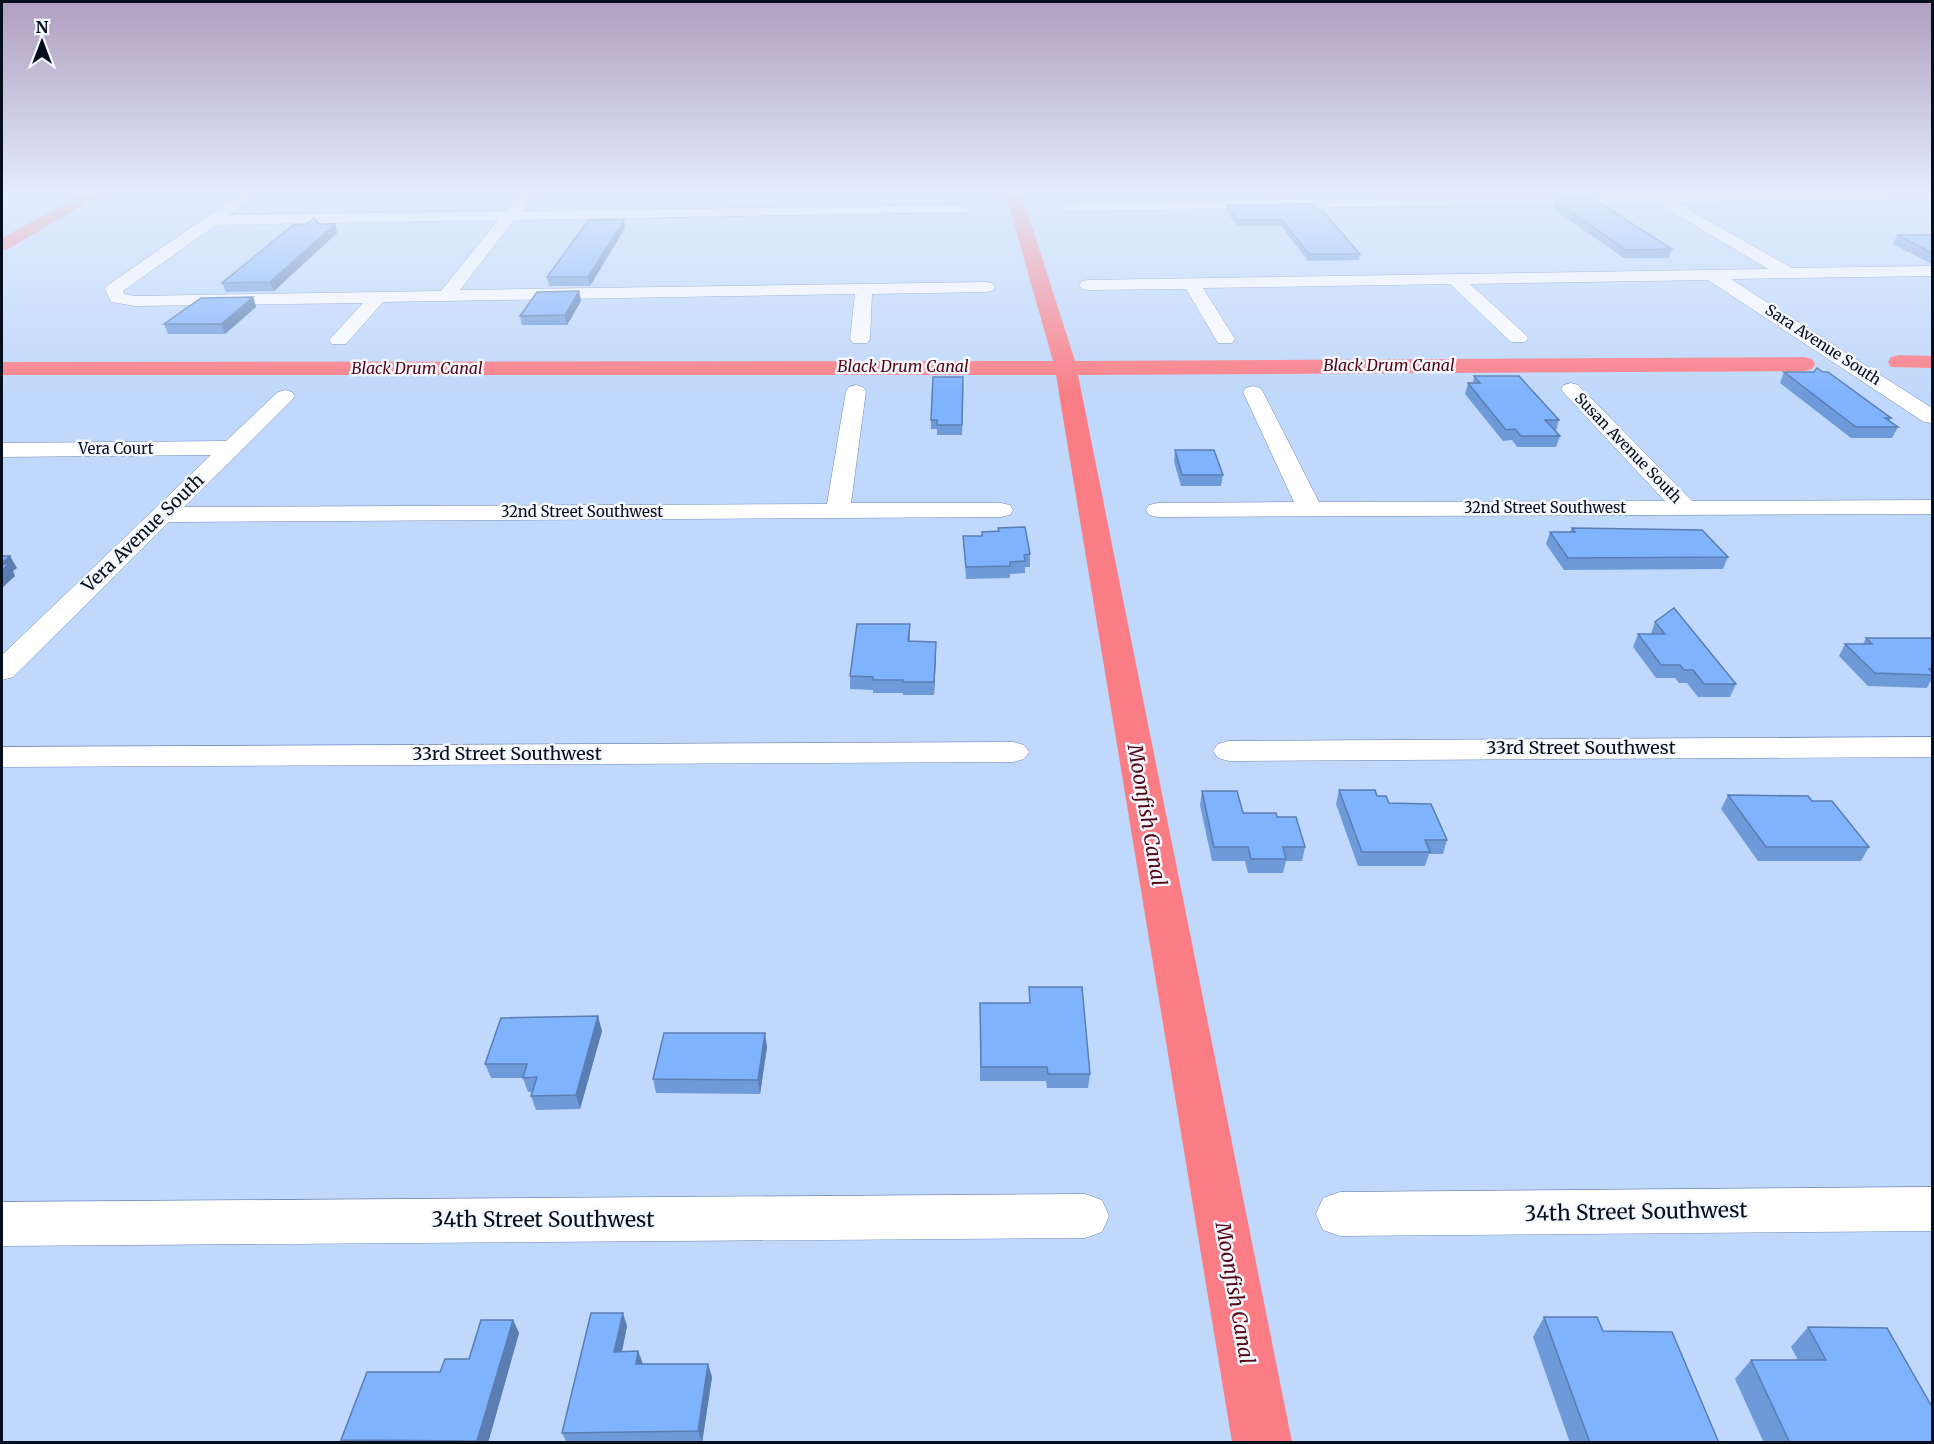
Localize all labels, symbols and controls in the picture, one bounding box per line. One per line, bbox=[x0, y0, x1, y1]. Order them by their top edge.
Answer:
north arrow bbox=[12, 12, 72, 72]
text: N bbox=[36, 17, 49, 37]
street label: Sara Avenue South bbox=[1762, 300, 1885, 389]
water label: Black Drum Canal bbox=[1323, 355, 1455, 375]
water label: Black Drum Canal bbox=[837, 356, 969, 376]
water label: Black Drum Canal bbox=[351, 358, 483, 378]
street label: Susan Avenue South bbox=[1571, 388, 1686, 507]
street label: Vera Court bbox=[77, 439, 154, 458]
street label: Vera Avenue South bbox=[76, 468, 209, 597]
street label: 32nd Street Southwest bbox=[1464, 498, 1626, 517]
street label: 32nd Street Southwest bbox=[501, 502, 663, 521]
street label: 33rd Street Southwest bbox=[1486, 736, 1676, 759]
water label: Moonfish Canal bbox=[1123, 741, 1172, 888]
street label: 33rd Street Southwest bbox=[412, 742, 602, 765]
street label: 34th Street Southwest bbox=[1524, 1196, 1748, 1227]
street label: 34th Street Southwest bbox=[431, 1206, 655, 1233]
water label: Moonfish Canal bbox=[1211, 1219, 1260, 1366]

